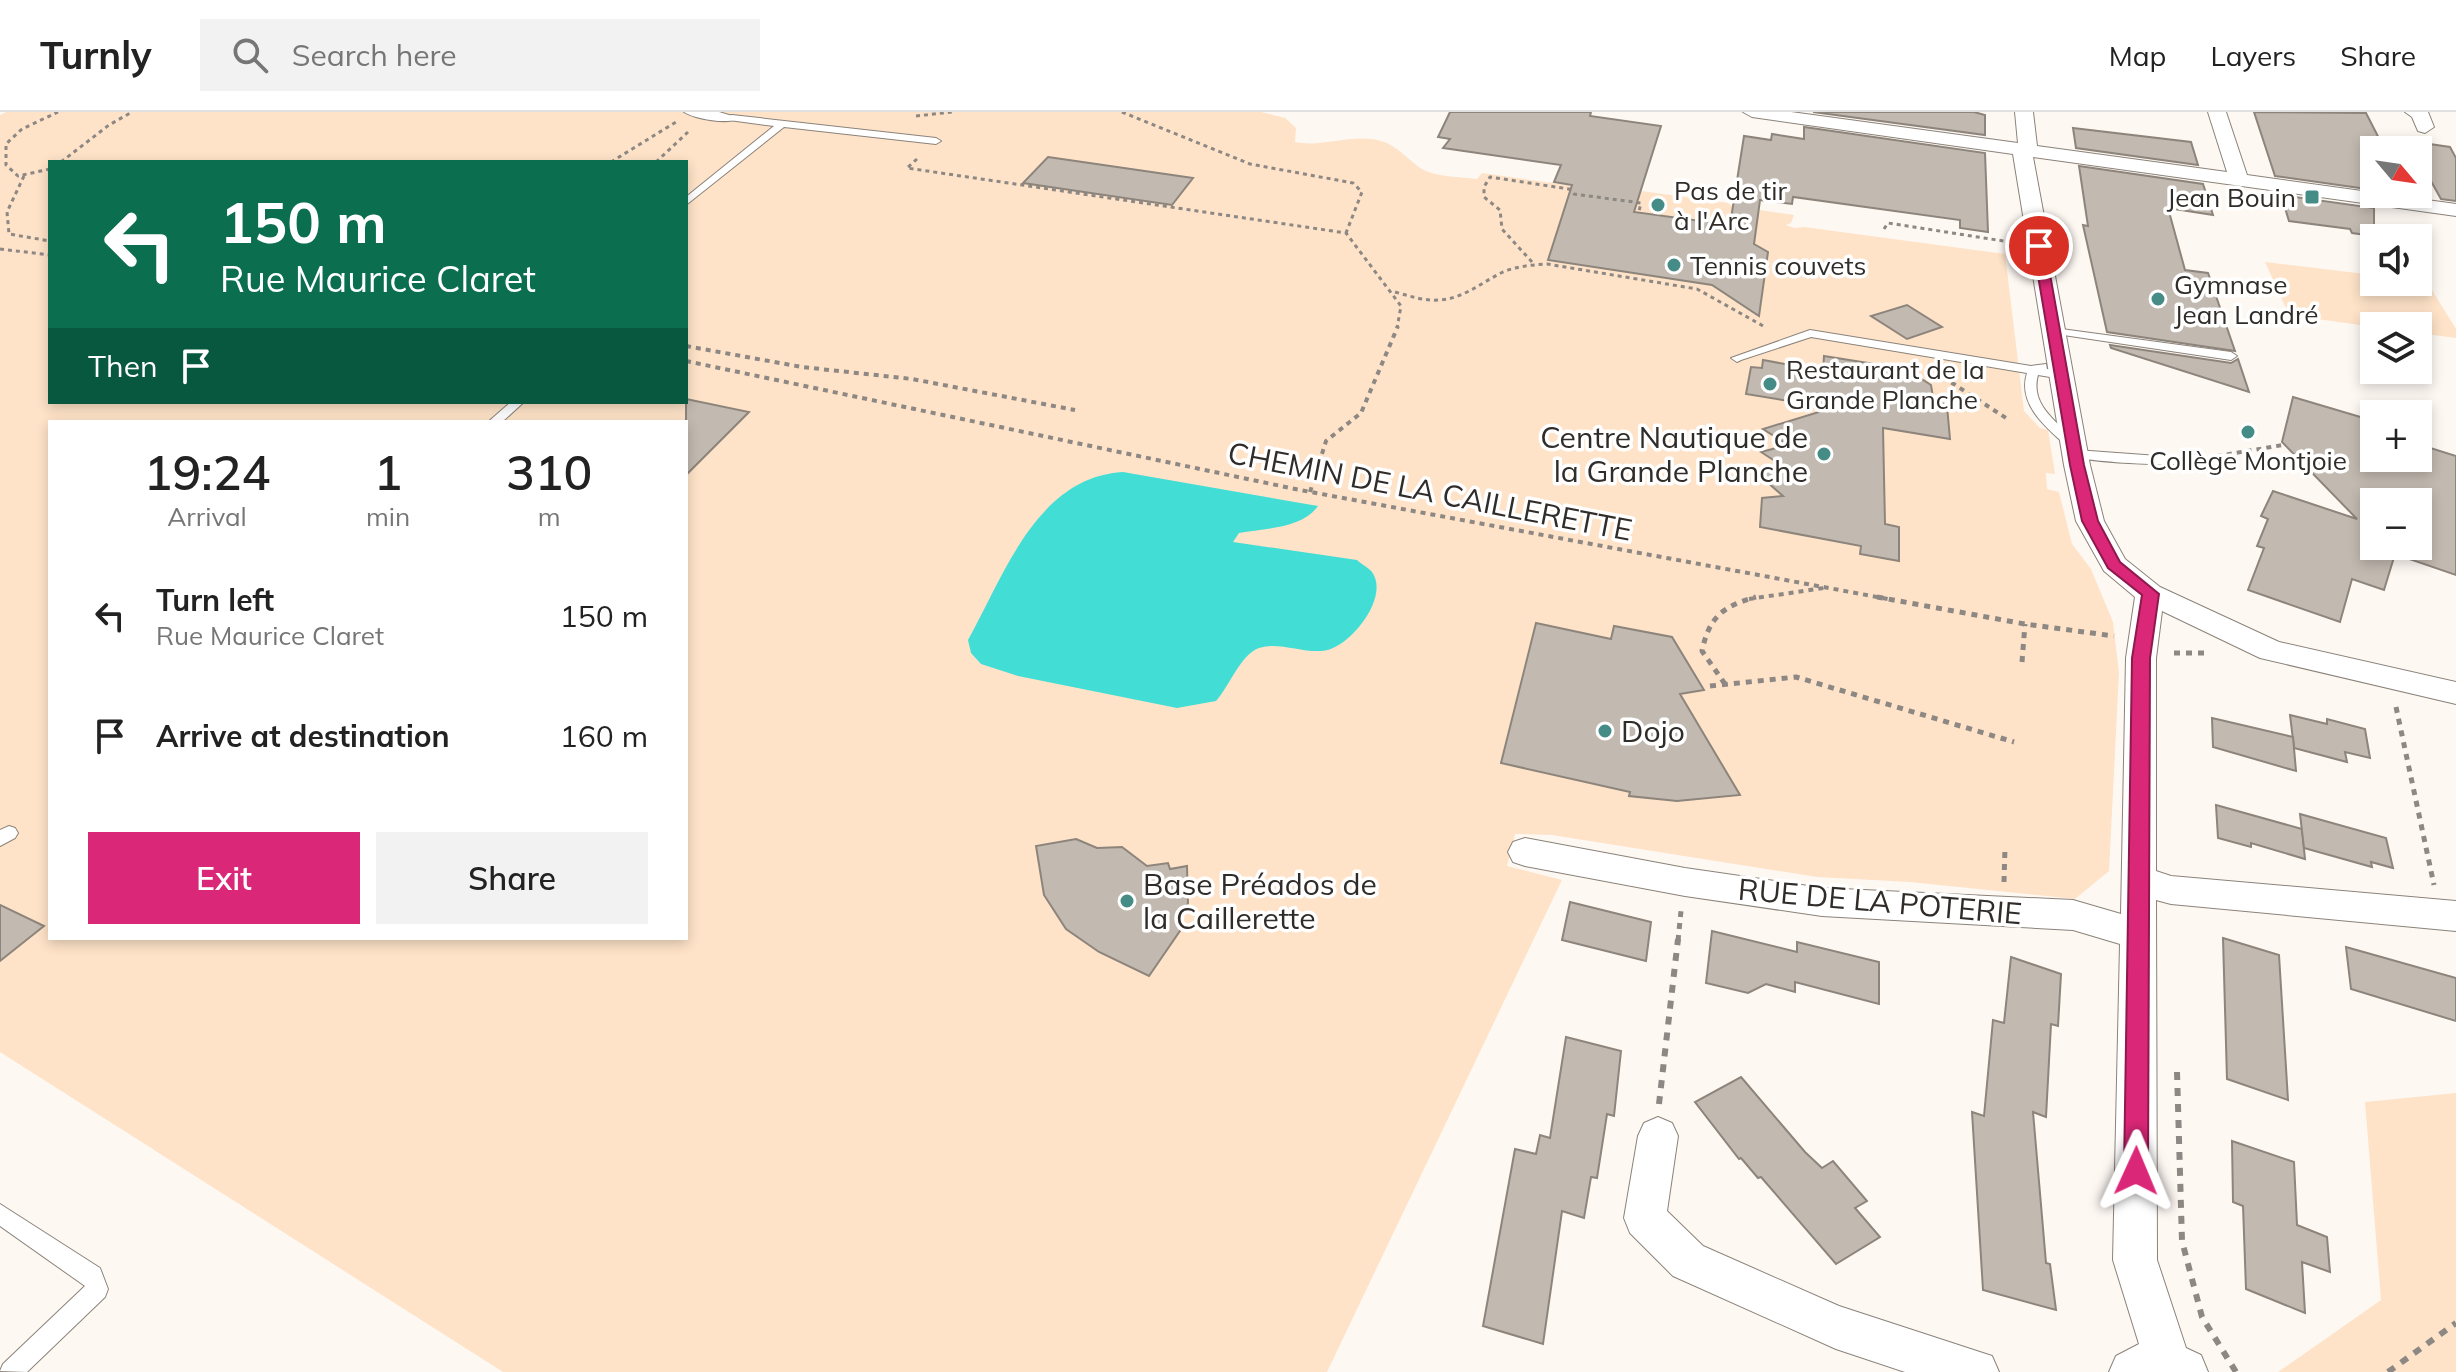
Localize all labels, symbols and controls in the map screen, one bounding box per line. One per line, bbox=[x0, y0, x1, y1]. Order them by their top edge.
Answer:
search box bbox=[200, 19, 760, 91]
text: Turnly bbox=[40, 31, 152, 79]
icon: search bbox=[228, 33, 272, 77]
text: Search here bbox=[292, 36, 457, 74]
text: Map bbox=[2109, 38, 2166, 73]
text: Layers bbox=[2210, 38, 2296, 73]
text: Share bbox=[2340, 38, 2416, 73]
north arrow bbox=[2360, 136, 2432, 208]
map controls bbox=[2360, 136, 2432, 560]
place label: Pas de tir à l'Arc bbox=[1674, 174, 1787, 237]
place label: Jean Bouin bbox=[2167, 181, 2296, 214]
text: 150 m bbox=[220, 187, 387, 257]
marker: Jean Bouin bbox=[2303, 188, 2321, 206]
icon: left bbox=[88, 192, 192, 296]
marker: Pas de tir à l'Arc bbox=[1649, 196, 1667, 214]
pin bbox=[2005, 212, 2073, 280]
icon: arrive bbox=[2017, 224, 2061, 268]
button: sound bbox=[2360, 224, 2432, 296]
place label: Tennis couvets bbox=[1690, 249, 1866, 282]
text: Rue Maurice Claret bbox=[220, 256, 536, 301]
marker: Tennis couvets bbox=[1665, 256, 1683, 274]
place label: Gymnase Jean Landré bbox=[2174, 268, 2318, 331]
marker: Gymnase Jean Landré bbox=[2149, 290, 2167, 308]
button: layers bbox=[2360, 312, 2432, 384]
icon: arrive bbox=[174, 344, 218, 388]
text: Then bbox=[88, 347, 158, 385]
place label: Restaurant de la Grande Planche bbox=[1786, 353, 1985, 416]
marker: Restaurant de la Grande Planche bbox=[1761, 375, 1779, 393]
button: + bbox=[2360, 400, 2432, 472]
place label: Centre Nautique de la Grande Planche bbox=[1540, 418, 1808, 490]
marker: Collège Montjoie bbox=[2239, 423, 2257, 441]
street label: CHEMIN DE LA CAILLERETTE bbox=[1225, 433, 1635, 549]
text: 19:24 bbox=[144, 442, 270, 502]
text: 1 bbox=[374, 442, 402, 502]
text: 310 bbox=[506, 442, 592, 502]
place label: Collège Montjoie bbox=[2149, 444, 2347, 477]
marker: Centre Nautique de la Grande Planche bbox=[1815, 445, 1833, 463]
button: − bbox=[2360, 488, 2432, 560]
text: Arrival bbox=[167, 500, 247, 533]
text: min bbox=[366, 500, 410, 533]
text: m bbox=[538, 500, 561, 533]
text: Turn left bbox=[156, 581, 274, 619]
icon: left bbox=[88, 594, 132, 638]
text: 150 m bbox=[560, 597, 648, 635]
text: Rue Maurice Claret bbox=[156, 619, 384, 652]
place label: Dojo bbox=[1621, 712, 1685, 750]
icon: arrive bbox=[88, 714, 132, 758]
text: Arrive at destination bbox=[156, 717, 450, 755]
text: 160 m bbox=[560, 717, 648, 755]
marker: Dojo bbox=[1596, 722, 1614, 740]
button: Exit bbox=[88, 832, 360, 924]
button: Share bbox=[376, 832, 648, 924]
place label: Base Préados de la Caillerette bbox=[1143, 865, 1377, 937]
street label: RUE DE LA POTERIE bbox=[1737, 870, 2023, 932]
marker: Base Préados de la Caillerette bbox=[1118, 892, 1136, 910]
position arrow bbox=[2094, 1129, 2178, 1213]

